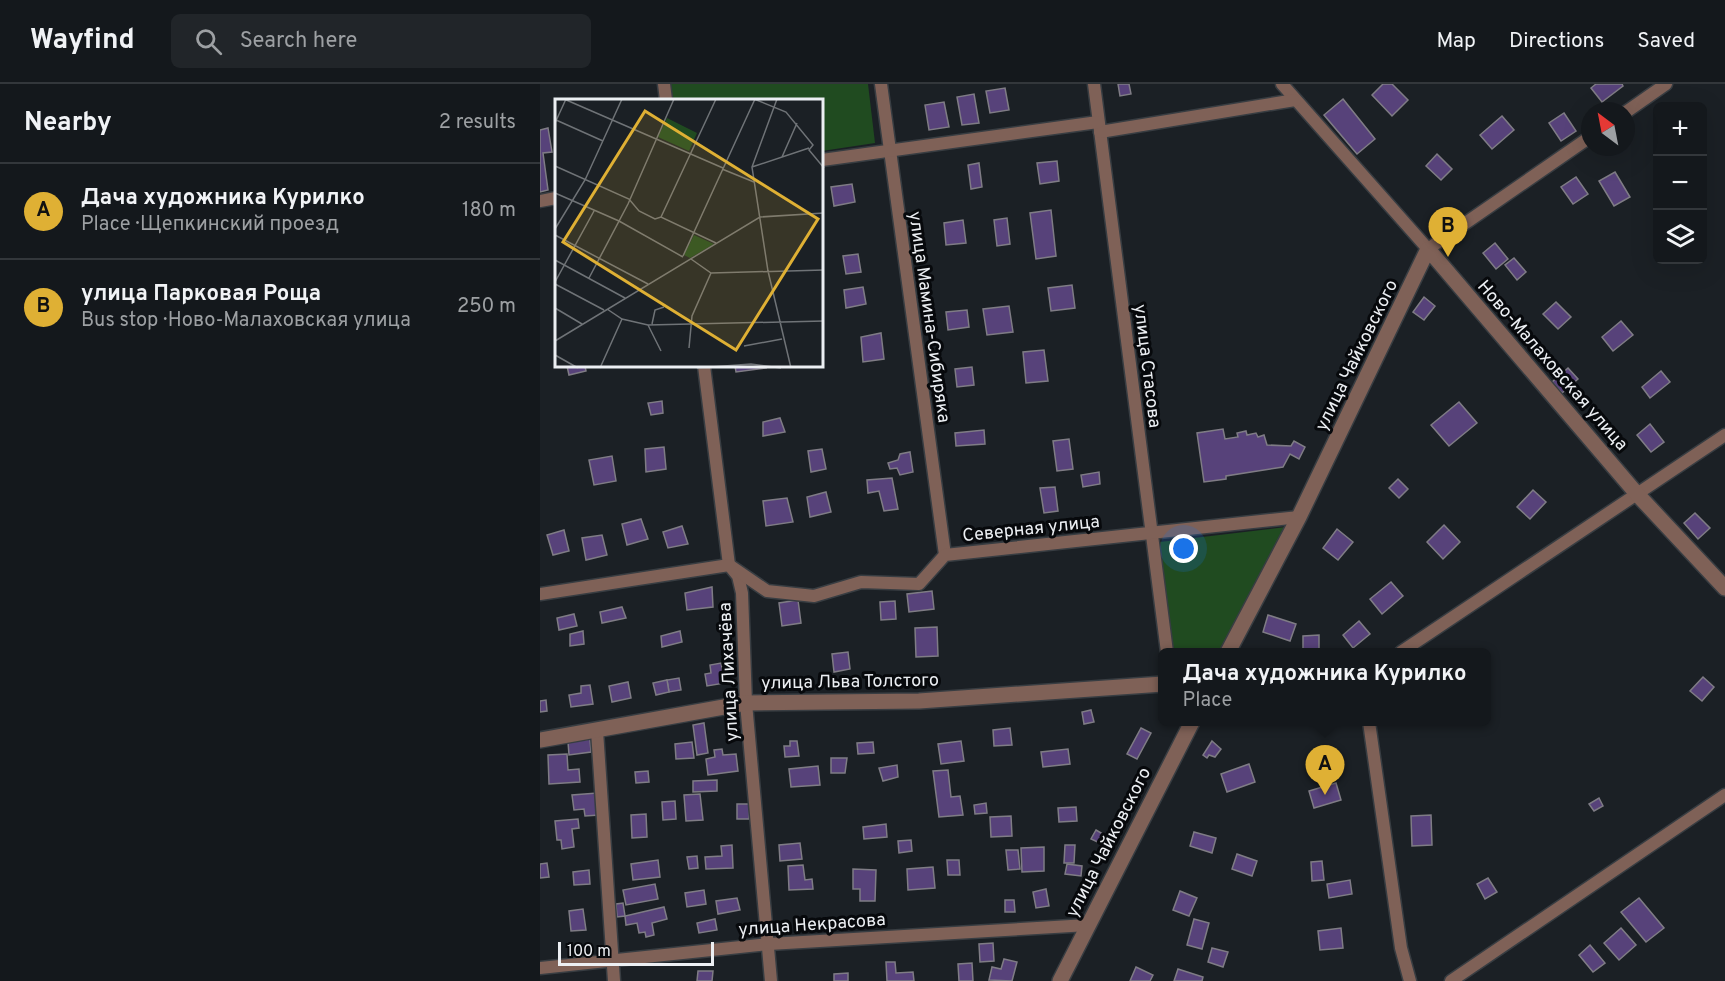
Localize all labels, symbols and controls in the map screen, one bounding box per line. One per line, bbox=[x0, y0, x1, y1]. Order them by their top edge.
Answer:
search box bbox=[171, 14, 591, 68]
text: Wayfind bbox=[30, 23, 135, 59]
icon: search bbox=[192, 25, 225, 58]
text: Search here bbox=[240, 28, 357, 55]
text: Map bbox=[1436, 28, 1476, 55]
text: Directions bbox=[1509, 28, 1604, 55]
text: Saved bbox=[1637, 28, 1695, 55]
inset map bbox=[555, 99, 824, 368]
north arrow bbox=[1581, 102, 1635, 156]
map controls bbox=[1653, 102, 1707, 264]
button: + bbox=[1653, 102, 1707, 156]
text: Nearby bbox=[24, 107, 112, 140]
text: 2 results bbox=[439, 110, 516, 136]
button: − bbox=[1653, 156, 1707, 210]
text: Дача художника Курилко bbox=[81, 185, 365, 212]
text: A bbox=[36, 198, 51, 224]
text: 180 m bbox=[462, 198, 516, 224]
pin: B bbox=[1428, 208, 1468, 257]
street label: улица Мамина-Сибиряка bbox=[902, 210, 955, 424]
button: layers bbox=[1653, 210, 1707, 264]
text: Place · Щепкинский проезд bbox=[81, 212, 339, 238]
street label: улица Чайковского bbox=[1311, 276, 1404, 435]
street label: Ново-Малаховская улица bbox=[1471, 276, 1632, 456]
text: улица Парковая Роща bbox=[81, 281, 321, 308]
text: B bbox=[37, 294, 50, 320]
text: 250 m bbox=[457, 294, 516, 320]
street label: улица Стасова bbox=[1128, 303, 1165, 429]
text: Bus stop · Ново-Малаховская улица bbox=[81, 308, 411, 334]
street label: Северная улица bbox=[961, 511, 1101, 548]
your location bbox=[1169, 534, 1198, 563]
street label: улица Лихачёва bbox=[714, 602, 745, 742]
popup bbox=[1158, 648, 1491, 726]
text: Дача художника Курилко bbox=[1183, 661, 1466, 688]
street label: улица Льва Толстого bbox=[761, 669, 939, 696]
text: Place bbox=[1183, 688, 1232, 714]
pin: A bbox=[1306, 746, 1344, 795]
street label: улица Чайковского bbox=[1062, 764, 1157, 922]
street label: улица Некрасова bbox=[738, 909, 886, 942]
scale bar bbox=[558, 939, 714, 966]
text: 100 m bbox=[567, 942, 611, 962]

